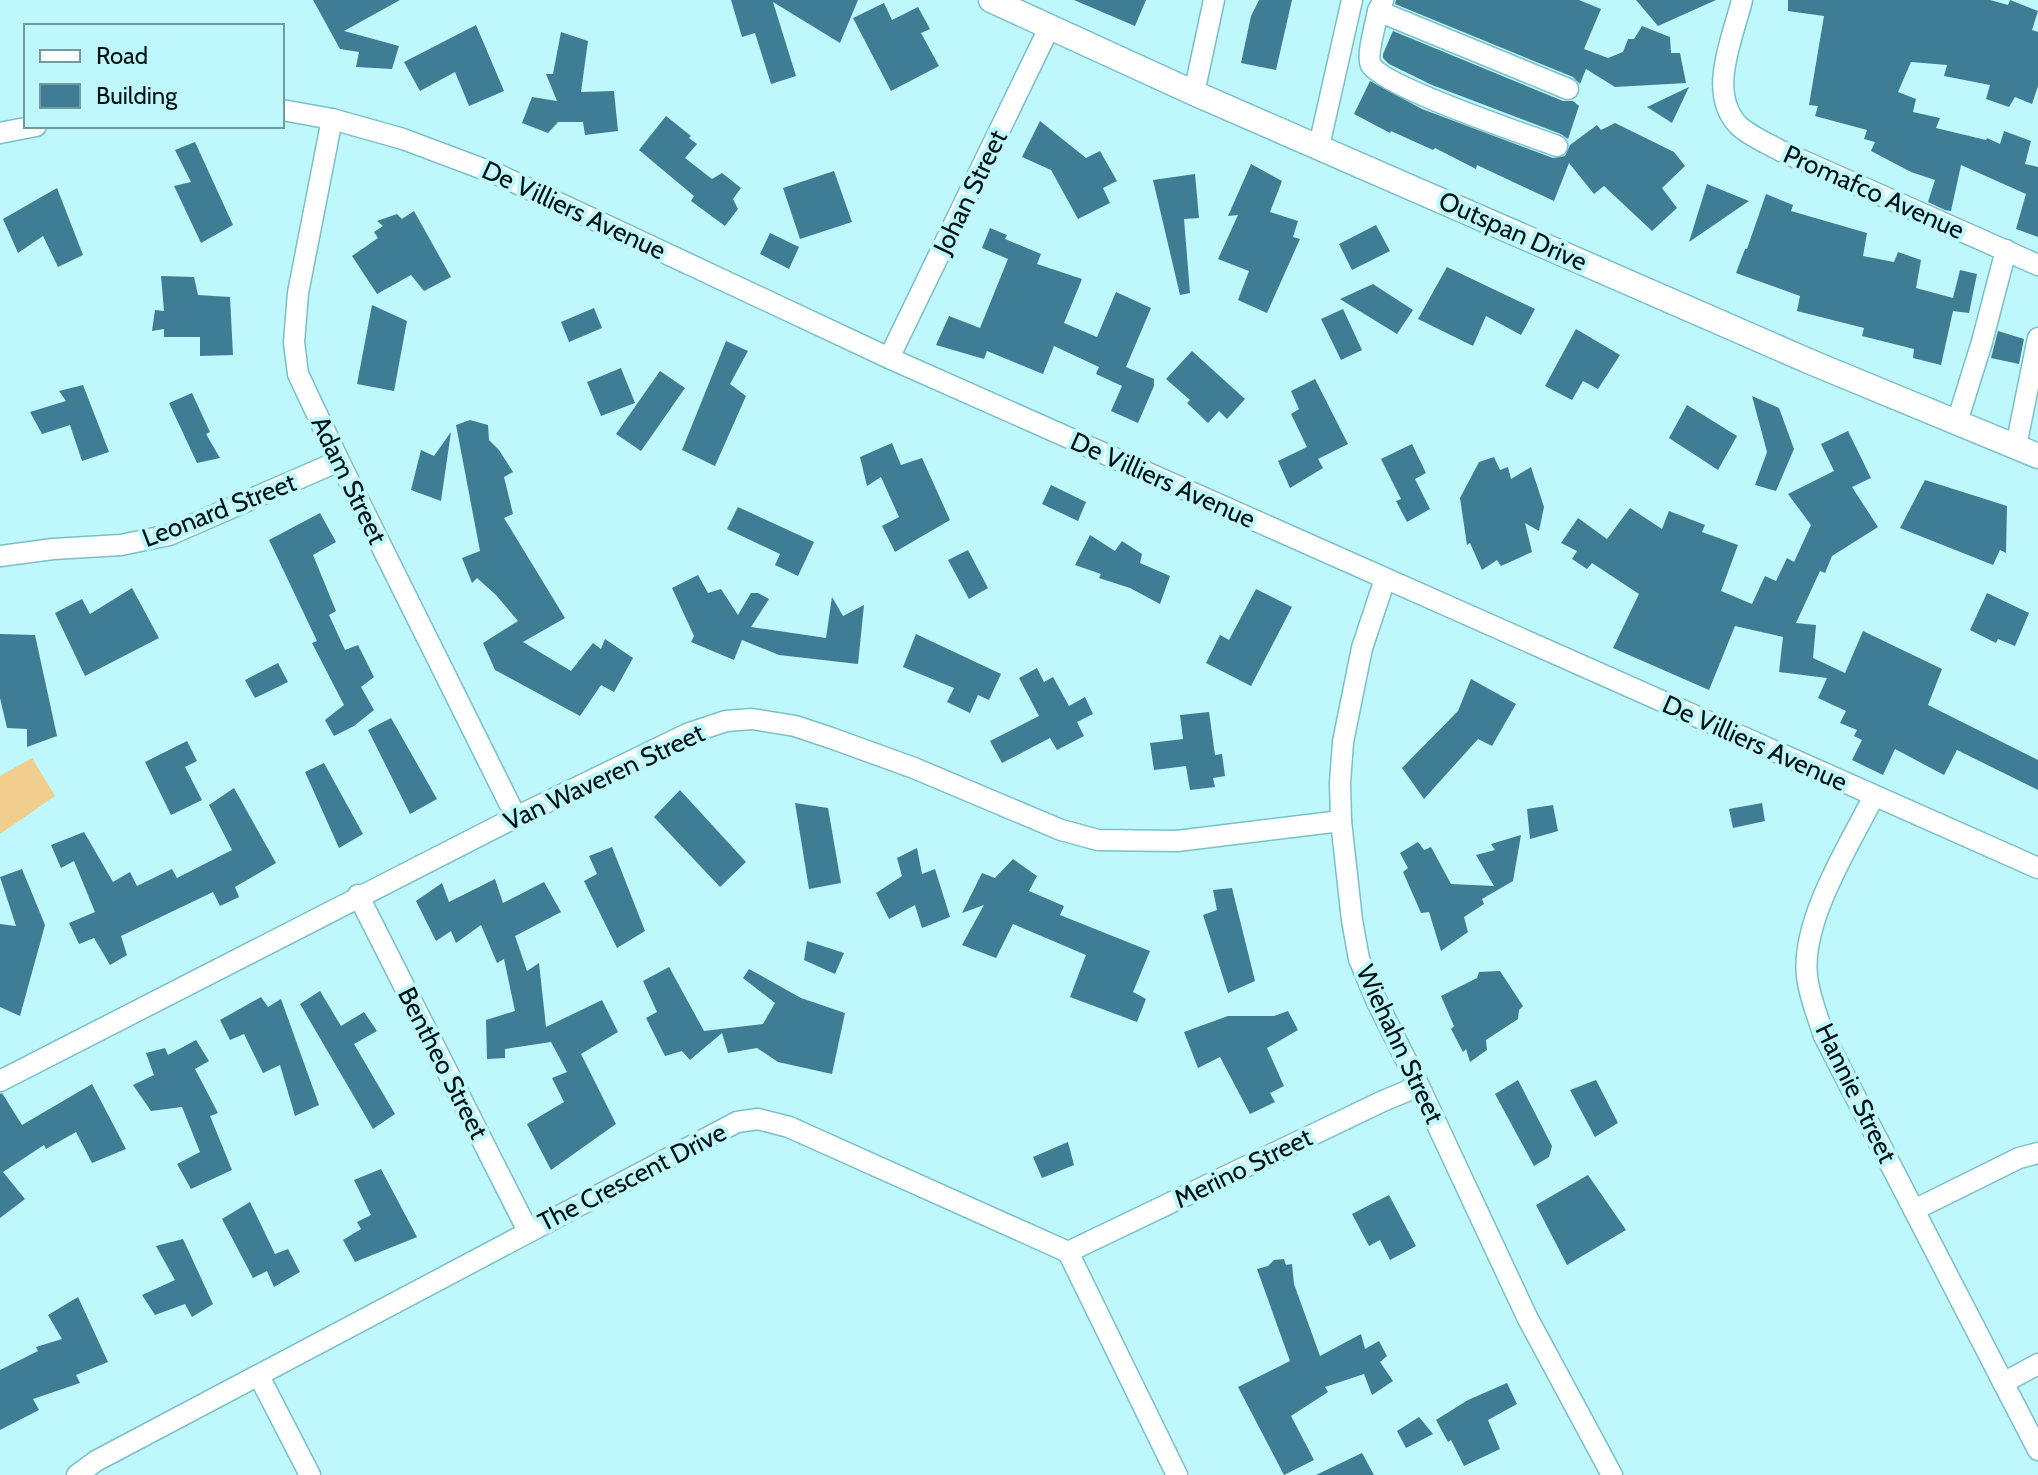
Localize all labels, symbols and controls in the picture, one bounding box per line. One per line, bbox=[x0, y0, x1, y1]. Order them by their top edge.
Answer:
legend bbox=[24, 24, 284, 128]
text: Road bbox=[96, 41, 148, 70]
text: Building bbox=[96, 81, 178, 110]
street label: Johan Street bbox=[926, 124, 1014, 260]
street label: Promafco Avenue bbox=[1779, 138, 1969, 246]
street label: De Villiers Avenue bbox=[477, 153, 671, 267]
street label: Outspan Drive bbox=[1434, 184, 1592, 278]
street label: Adam Street bbox=[304, 411, 394, 549]
street label: De Villiers Avenue bbox=[1066, 425, 1260, 535]
street label: Leonard Street bbox=[137, 466, 301, 554]
street label: De Villiers Avenue bbox=[1658, 688, 1852, 798]
street label: Van Waveren Street bbox=[499, 716, 710, 837]
street label: Wiehahn Street bbox=[1349, 960, 1451, 1129]
street label: Bentheo Street bbox=[391, 982, 495, 1145]
street label: Hannie Street bbox=[1808, 1018, 1904, 1168]
street label: The Crescent Drive bbox=[533, 1116, 731, 1238]
street label: Merino Street bbox=[1169, 1121, 1317, 1215]

